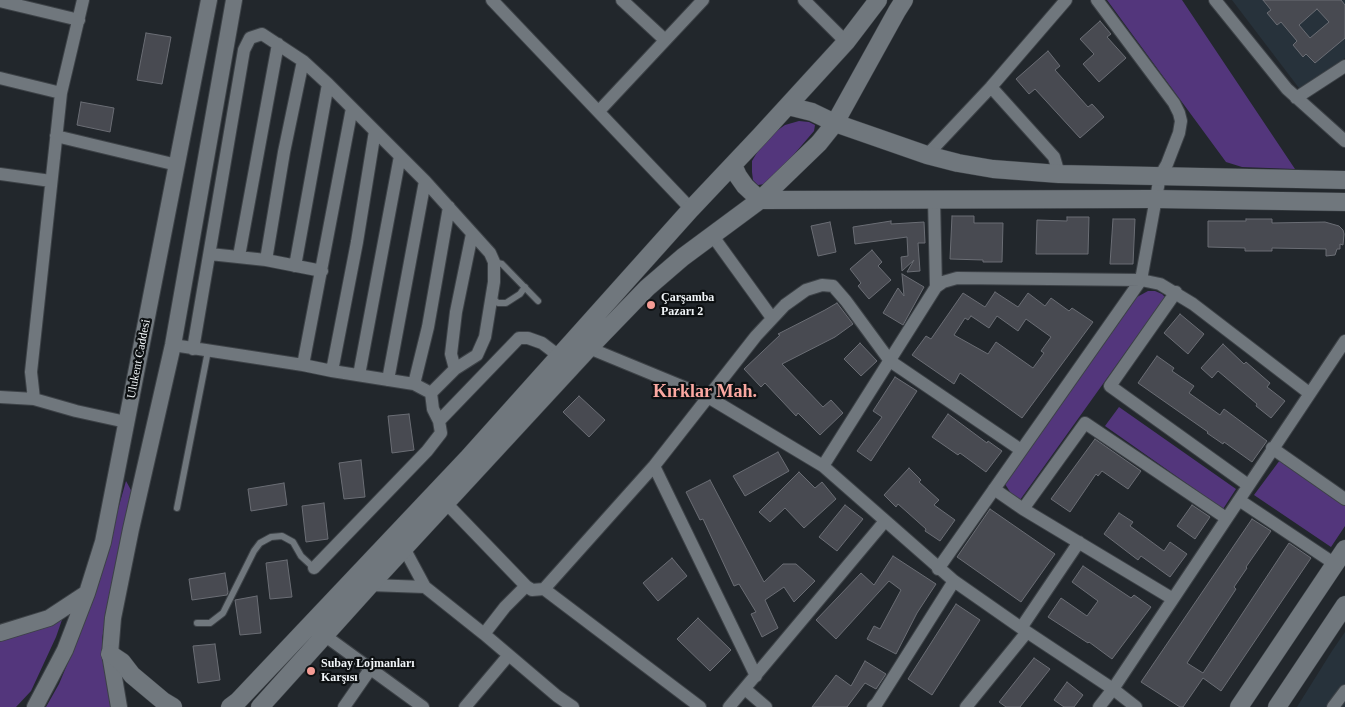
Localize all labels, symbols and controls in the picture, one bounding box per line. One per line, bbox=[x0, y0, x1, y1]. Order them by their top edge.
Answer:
place label: Çarşamba Pazarı 2 bbox=[661, 291, 714, 319]
marker: Çarşamba Pazarı 2 bbox=[645, 299, 657, 311]
street label: Ulukent Caddesi bbox=[124, 318, 154, 400]
district label: Kırklar Mah. bbox=[653, 381, 757, 403]
place label: Subay Lojmanları Karşısı bbox=[321, 657, 415, 685]
marker: Subay Lojmanları Karşısı bbox=[305, 665, 317, 677]

